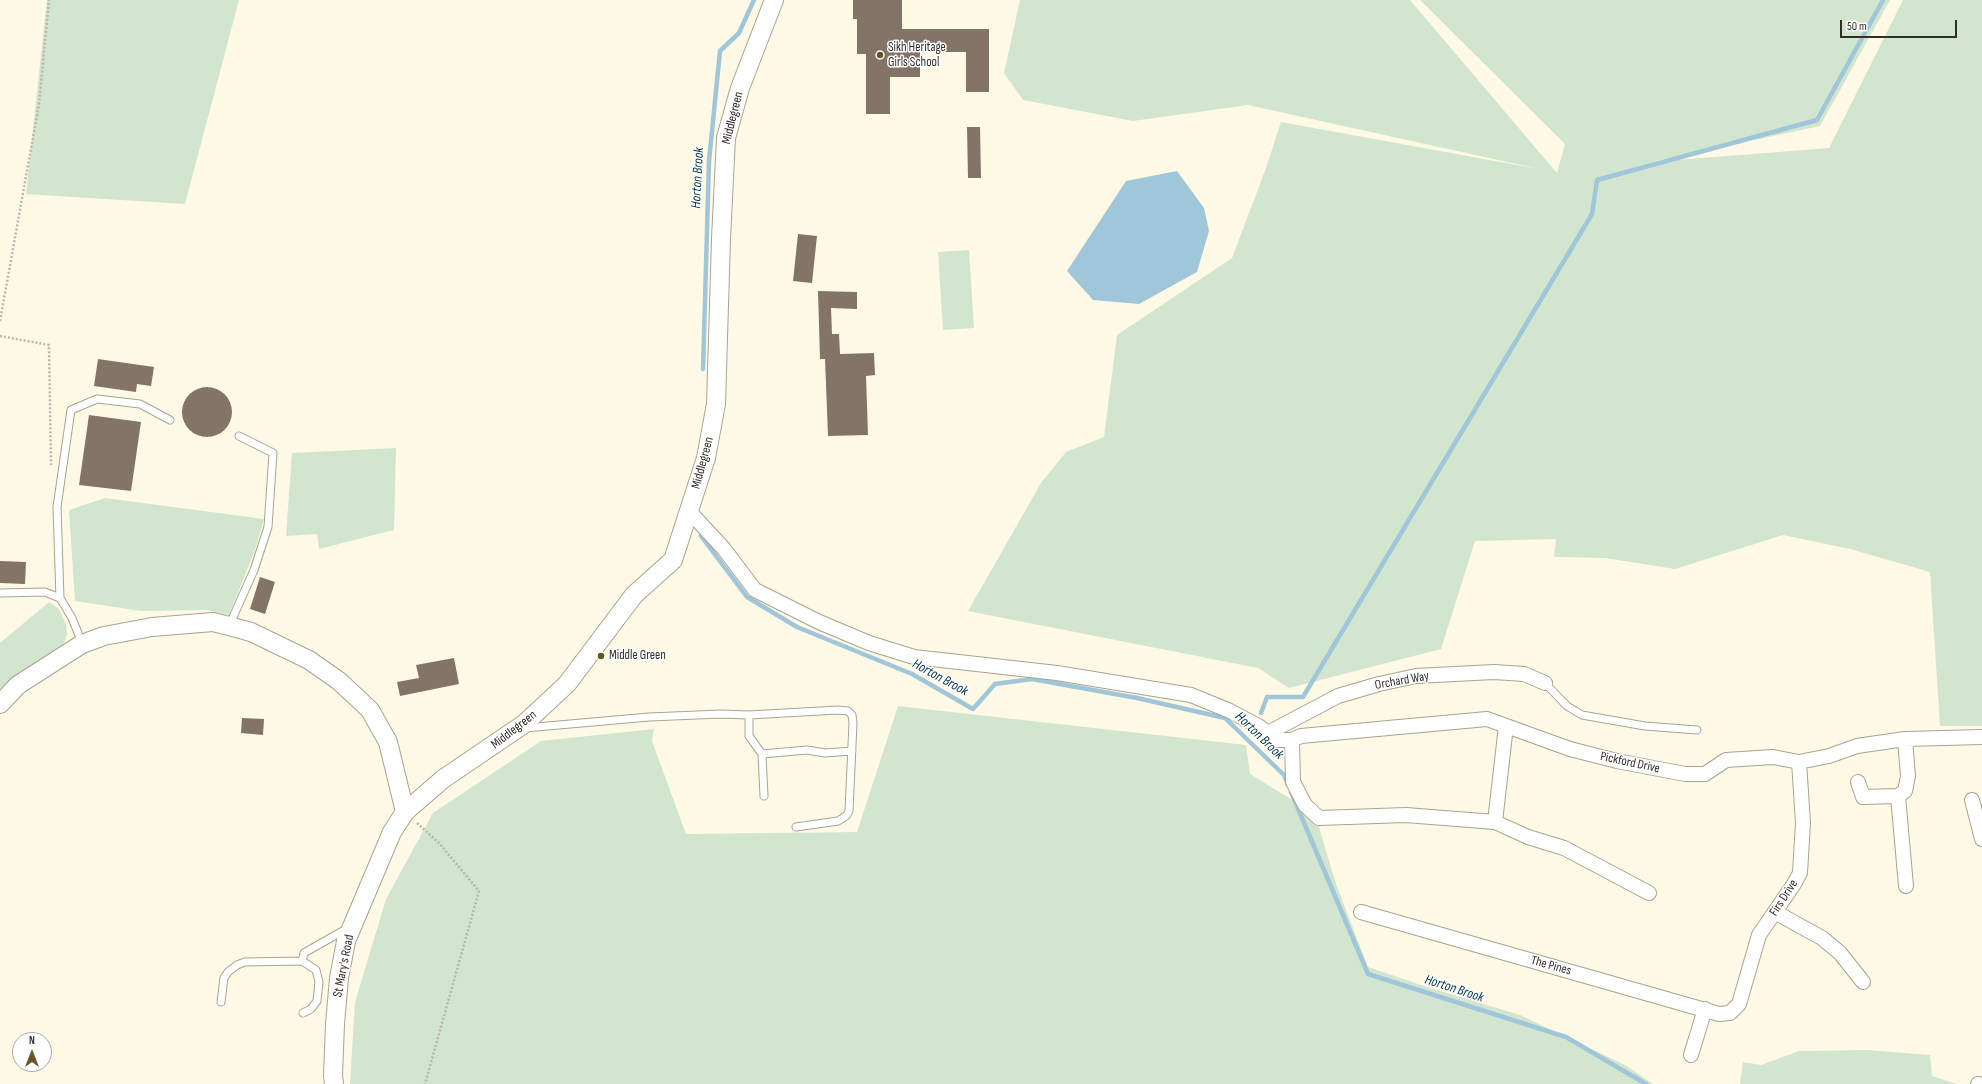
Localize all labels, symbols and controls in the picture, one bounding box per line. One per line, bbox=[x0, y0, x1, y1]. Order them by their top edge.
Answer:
scale bar bbox=[1842, 12, 1959, 38]
text: 50 m bbox=[1847, 19, 1867, 34]
place label: Sikh Heritage Girls School bbox=[888, 40, 946, 71]
marker: Sikh Heritage Girls School bbox=[875, 50, 885, 60]
street label: Middlegreen bbox=[719, 90, 747, 146]
water label: Horton Brook bbox=[688, 147, 708, 209]
street label: Middlegreen bbox=[689, 435, 717, 491]
place label: Middle Green bbox=[609, 648, 666, 664]
marker: Middle Green bbox=[596, 651, 606, 661]
water label: Horton Brook bbox=[909, 656, 971, 700]
street label: Orchard Way bbox=[1374, 669, 1430, 693]
street label: Middlegreen bbox=[488, 707, 540, 753]
water label: Horton Brook bbox=[1231, 709, 1287, 763]
street label: Pickford Drive bbox=[1599, 749, 1661, 777]
street label: Firs Drive bbox=[1766, 877, 1802, 919]
street label: St Mary's Road bbox=[330, 933, 358, 999]
street label: The Pines bbox=[1529, 953, 1573, 979]
water label: Horton Brook bbox=[1422, 972, 1486, 1006]
north arrow bbox=[12, 1032, 52, 1072]
text: N bbox=[29, 1034, 35, 1047]

